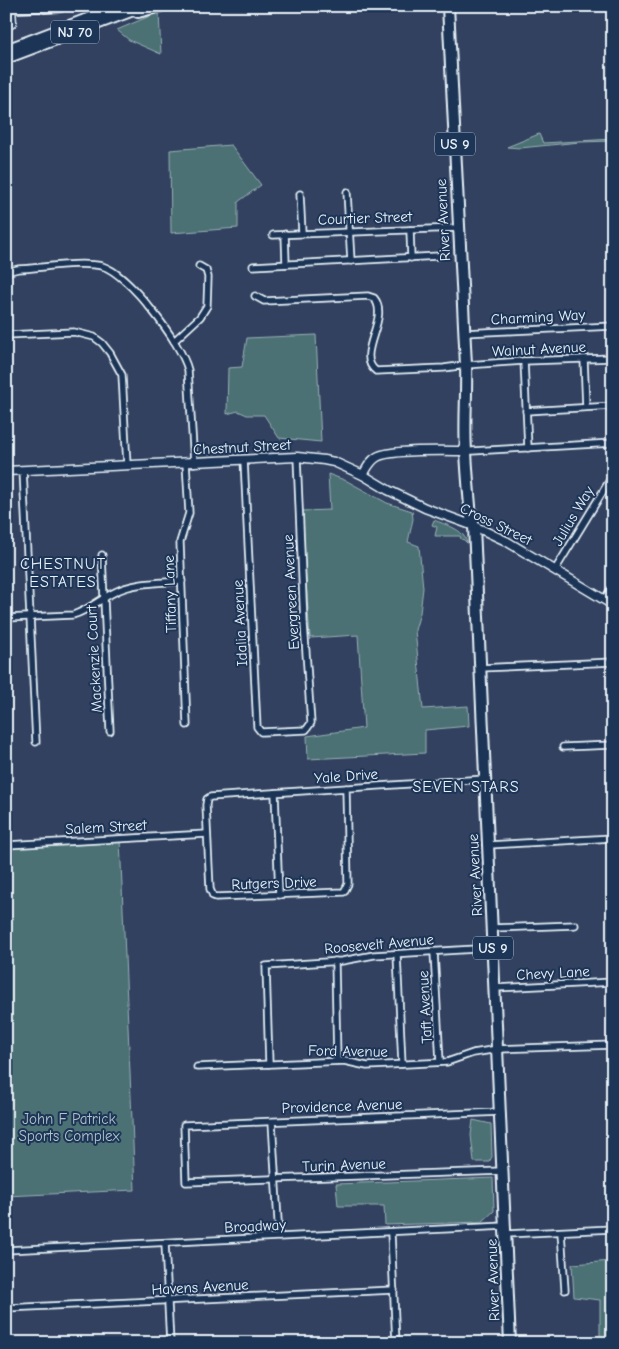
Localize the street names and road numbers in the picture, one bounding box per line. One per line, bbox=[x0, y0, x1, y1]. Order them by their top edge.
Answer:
road number: NJ 70 bbox=[51, 21, 99, 44]
road number: US 9 bbox=[435, 132, 475, 156]
street label: River Avenue bbox=[432, 178, 454, 262]
street label: Courtier Street bbox=[317, 207, 413, 229]
street label: Charming Way bbox=[490, 306, 586, 328]
street label: Walnut Avenue bbox=[492, 338, 587, 360]
street label: Chestnut Street bbox=[193, 435, 292, 459]
street label: Julius Way bbox=[548, 483, 598, 549]
street label: Cross Street bbox=[457, 499, 536, 549]
street label: Evergreen Avenue bbox=[279, 533, 303, 650]
street label: Tiffany Lane bbox=[160, 554, 180, 633]
street label: Idalia Avenue bbox=[229, 579, 251, 667]
street label: Mackenzie Court bbox=[82, 604, 106, 713]
street label: Yale Drive bbox=[314, 765, 379, 787]
street label: Salem Street bbox=[65, 816, 148, 838]
street label: River Avenue bbox=[464, 833, 486, 917]
street label: Rutgers Drive bbox=[231, 872, 317, 893]
street label: Roosevelt Avenue bbox=[323, 930, 435, 958]
road number: US 9 bbox=[473, 936, 513, 960]
street label: Chevy Lane bbox=[516, 962, 591, 984]
street label: Taft Avenue bbox=[414, 969, 436, 1044]
street label: Ford Avenue bbox=[308, 1041, 389, 1061]
street label: Providence Avenue bbox=[281, 1095, 403, 1117]
street label: Turin Avenue bbox=[302, 1155, 387, 1175]
street label: Broadway bbox=[224, 1215, 287, 1237]
street label: River Avenue bbox=[483, 1238, 503, 1322]
street label: Havens Avenue bbox=[151, 1275, 250, 1299]

